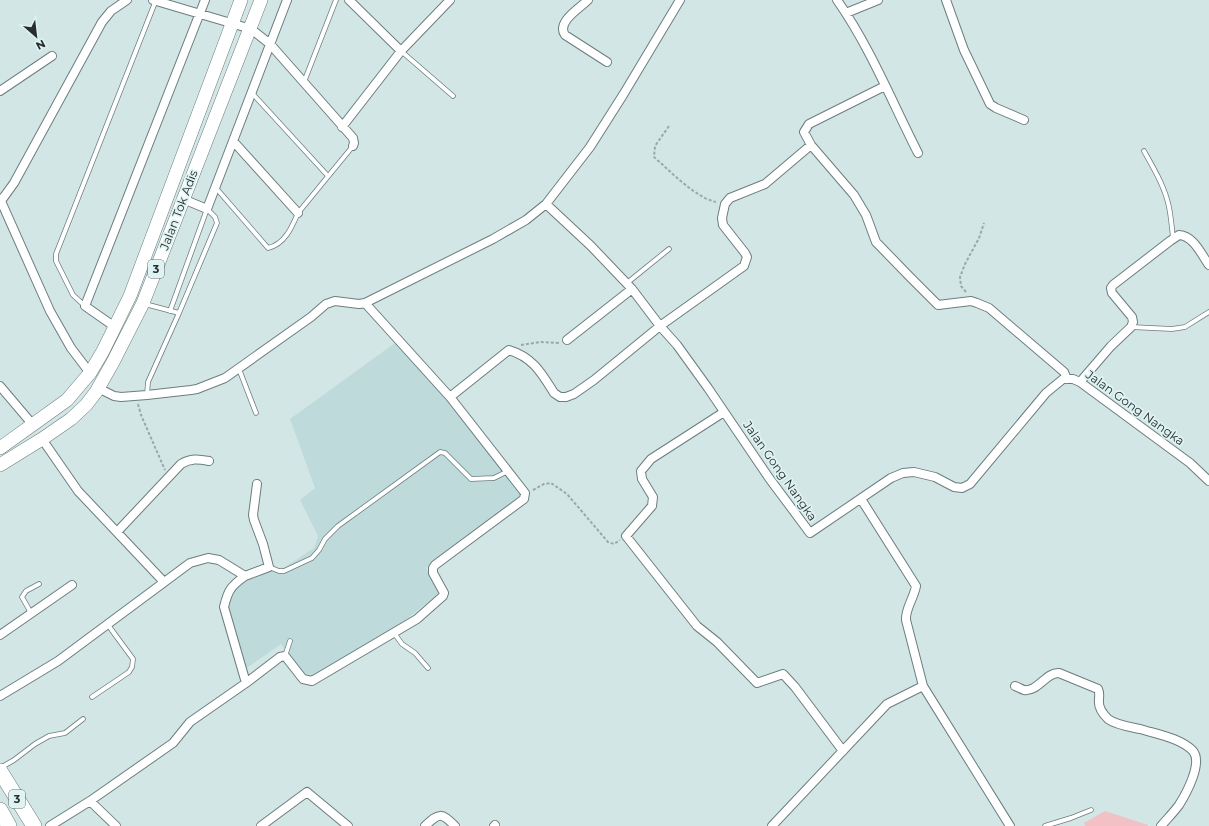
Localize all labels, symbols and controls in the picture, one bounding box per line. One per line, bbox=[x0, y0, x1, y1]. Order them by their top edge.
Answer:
north arrow bbox=[16, 16, 56, 56]
text: N bbox=[33, 37, 48, 53]
street label: Jalan Tok Adis bbox=[156, 168, 201, 253]
road number: 3 bbox=[148, 260, 164, 278]
street label: Jalan Gong Nangka bbox=[1082, 366, 1188, 448]
street label: Jalan Gong Nangka bbox=[740, 417, 820, 523]
road number: 3 bbox=[9, 790, 25, 808]

